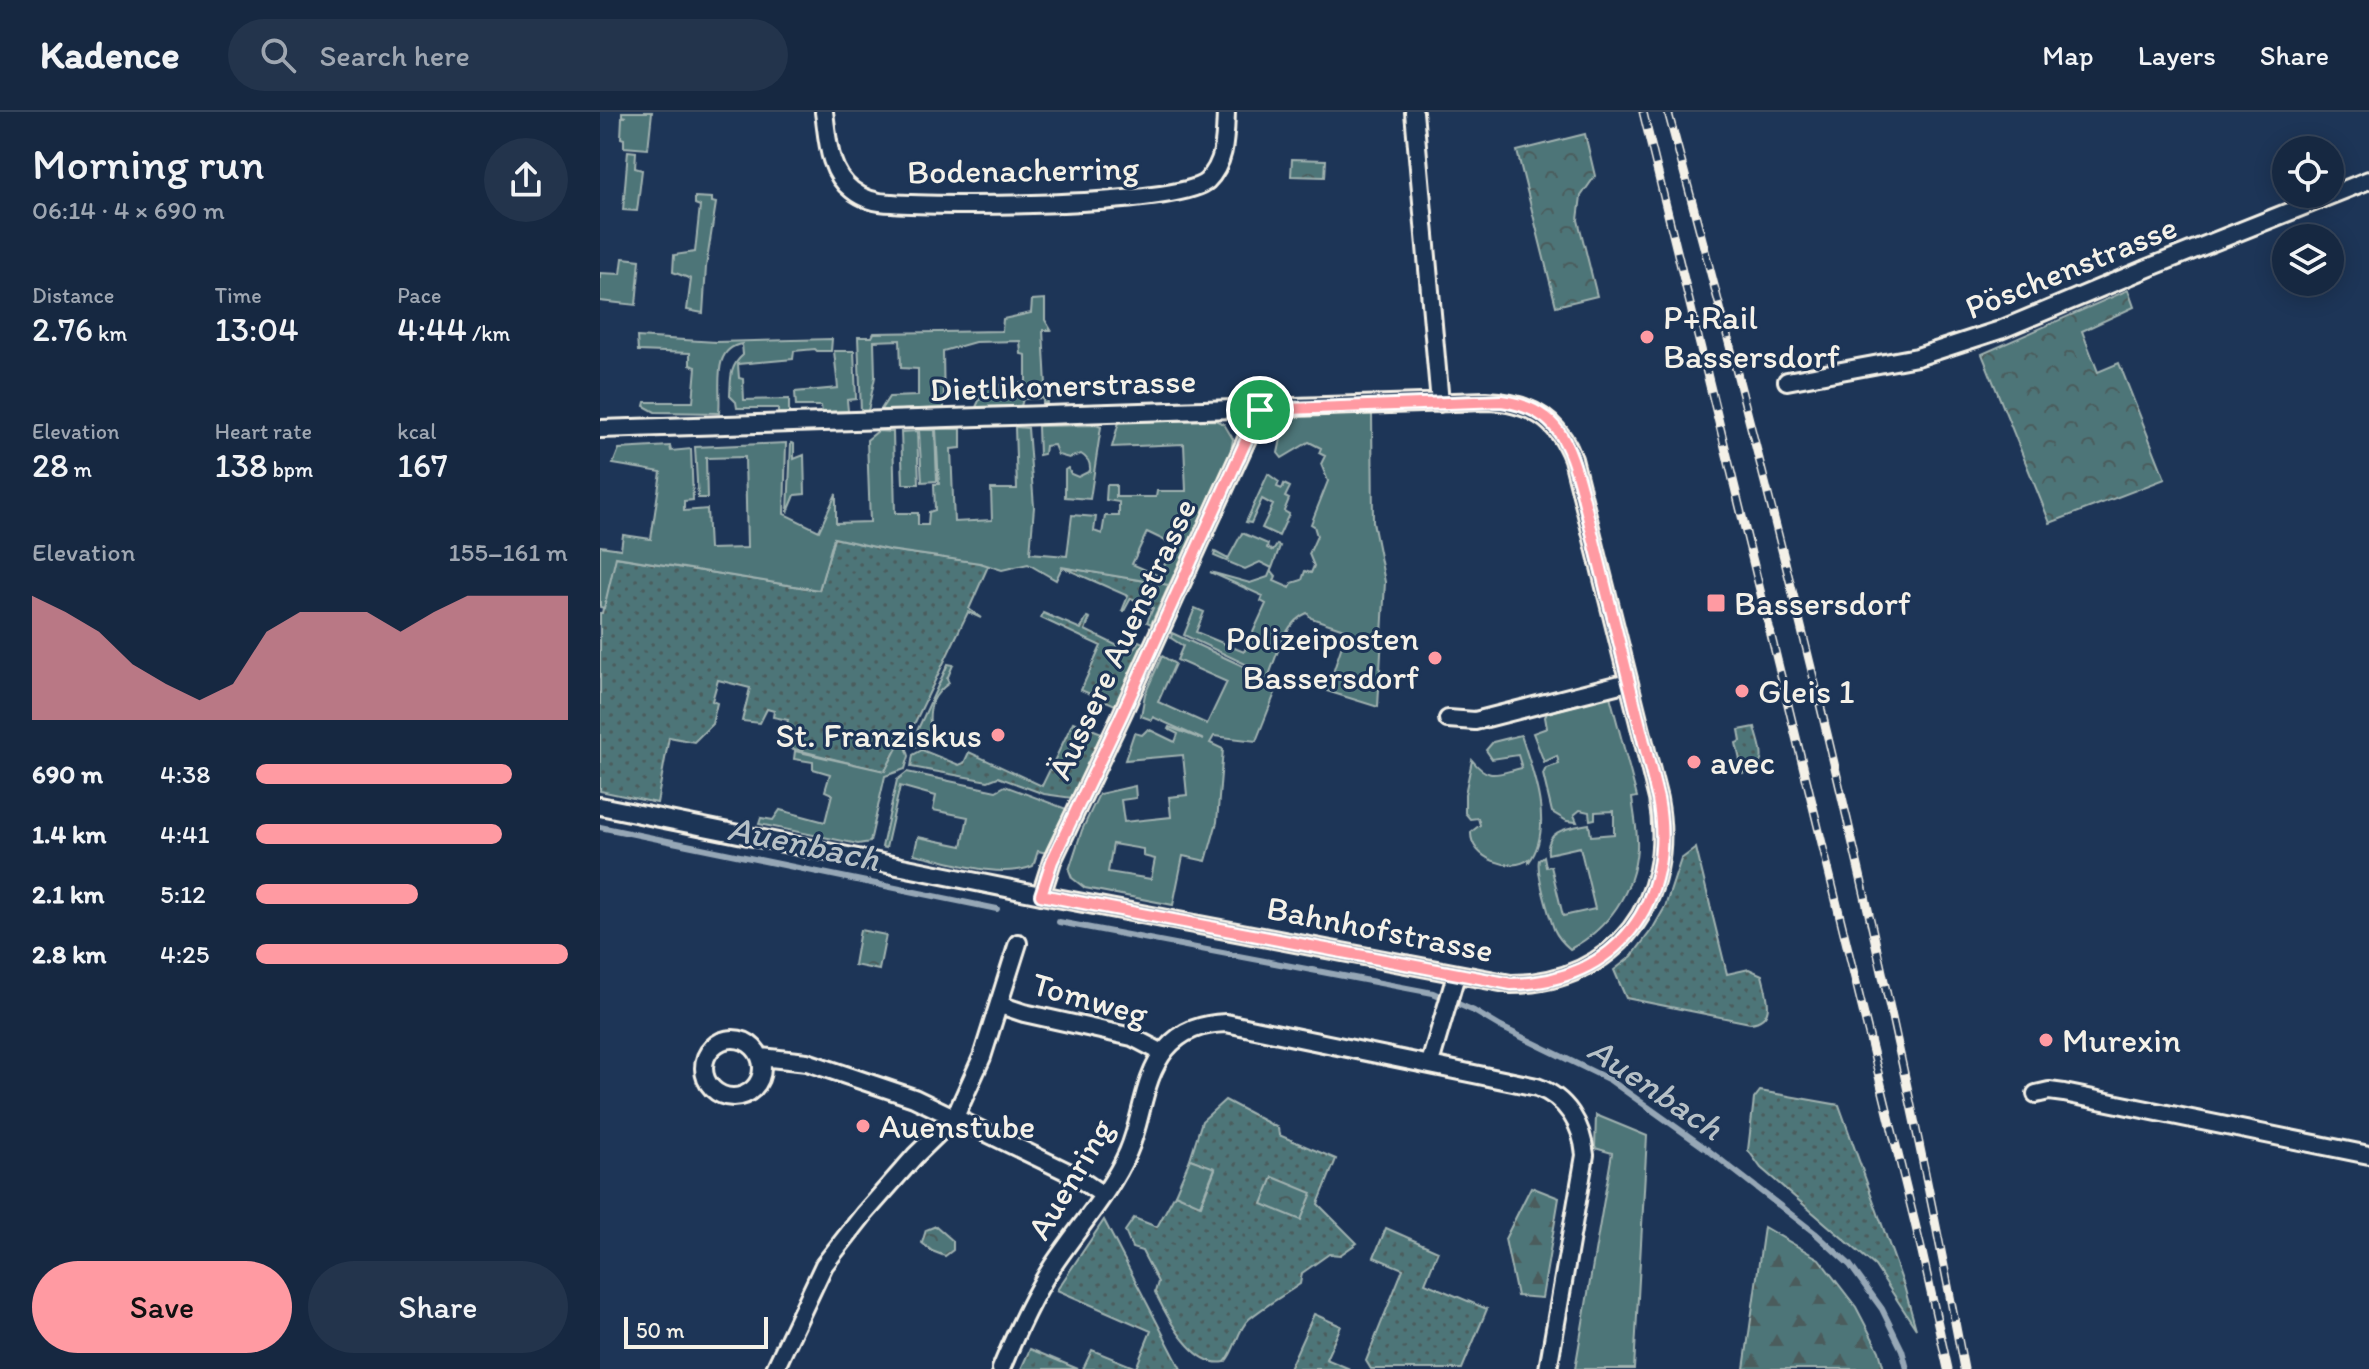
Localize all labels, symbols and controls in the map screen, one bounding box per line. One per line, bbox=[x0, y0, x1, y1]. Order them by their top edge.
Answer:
search box bbox=[228, 19, 788, 91]
text: Kadence bbox=[40, 32, 180, 78]
icon: search bbox=[256, 33, 300, 77]
text: Search here bbox=[320, 37, 470, 74]
text: Map bbox=[2042, 38, 2094, 72]
text: Layers bbox=[2138, 38, 2216, 72]
text: Share bbox=[2260, 38, 2329, 72]
map controls bbox=[2272, 136, 2344, 296]
button: locate bbox=[2272, 136, 2344, 208]
text: Morning run bbox=[32, 137, 265, 190]
button: share bbox=[484, 138, 568, 222]
street label: Bodenacherring bbox=[907, 147, 1140, 193]
text: 06:14 · 4 × 690 m bbox=[32, 194, 225, 226]
street label: Pöschenstrasse bbox=[1959, 206, 2183, 328]
button: layers bbox=[2272, 224, 2344, 296]
text: Distance bbox=[32, 282, 114, 309]
text: Time bbox=[215, 282, 262, 309]
text: Pace bbox=[397, 282, 441, 309]
place label: P+Rail Bassersdorf bbox=[1663, 297, 1840, 377]
text: 2.76 bbox=[32, 309, 93, 350]
text: 13:04 bbox=[215, 309, 299, 350]
text: 4:44 bbox=[397, 309, 467, 350]
text: km bbox=[93, 320, 127, 347]
text: /km bbox=[467, 320, 510, 347]
marker: P+Rail Bassersdorf bbox=[1638, 328, 1656, 346]
street label: Dietlikonerstrasse bbox=[929, 360, 1197, 410]
pin bbox=[1226, 376, 1294, 444]
icon: arrive bbox=[1238, 388, 1282, 432]
text: Elevation bbox=[32, 418, 119, 445]
text: Heart rate bbox=[215, 418, 312, 445]
text: kcal bbox=[397, 418, 436, 445]
text: 28 bbox=[32, 445, 69, 486]
text: 138 bbox=[215, 445, 268, 486]
text: 167 bbox=[397, 445, 448, 486]
text: m bbox=[69, 456, 92, 483]
text: bpm bbox=[268, 456, 313, 483]
street label: Äussere Auenstrasse bbox=[1039, 492, 1205, 786]
text: Elevation bbox=[32, 536, 135, 568]
text: 155–161 m bbox=[449, 536, 568, 568]
place label: Bassersdorf bbox=[1734, 583, 1911, 624]
marker: Bassersdorf bbox=[1705, 592, 1727, 614]
place label: Polizeiposten Bassersdorf bbox=[1226, 618, 1419, 698]
marker: Polizeiposten Bassersdorf bbox=[1426, 649, 1444, 667]
place label: Gleis 1 bbox=[1758, 671, 1855, 712]
marker: Gleis 1 bbox=[1733, 682, 1751, 700]
place label: St. Franziskus bbox=[775, 715, 982, 756]
marker: St. Franziskus bbox=[989, 726, 1007, 744]
place label: avec bbox=[1710, 742, 1775, 783]
marker: avec bbox=[1685, 753, 1703, 771]
text: 690 m bbox=[32, 758, 103, 790]
text: 4:38 bbox=[160, 758, 210, 790]
water label: Auenbach bbox=[724, 806, 884, 880]
text: 1.4 km bbox=[32, 818, 106, 850]
text: 4:41 bbox=[160, 818, 210, 850]
text: 2.1 km bbox=[32, 878, 104, 910]
text: 5:12 bbox=[160, 878, 206, 910]
street label: Bahnhofstrasse bbox=[1263, 887, 1497, 971]
text: 2.8 km bbox=[32, 938, 107, 970]
text: 4:25 bbox=[160, 938, 209, 970]
street label: Tomweg bbox=[1027, 963, 1153, 1035]
place label: Murexin bbox=[2062, 1020, 2181, 1061]
water label: Auenbach bbox=[1580, 1027, 1732, 1149]
marker: Murexin bbox=[2037, 1031, 2055, 1049]
place label: Auenstube bbox=[879, 1106, 1035, 1147]
street label: Auenring bbox=[1018, 1111, 1122, 1247]
marker: Auenstube bbox=[854, 1117, 872, 1135]
button: Save bbox=[32, 1261, 292, 1353]
button: Share bbox=[308, 1261, 568, 1353]
scale bar bbox=[624, 1313, 768, 1349]
text: 50 m bbox=[636, 1317, 685, 1344]

